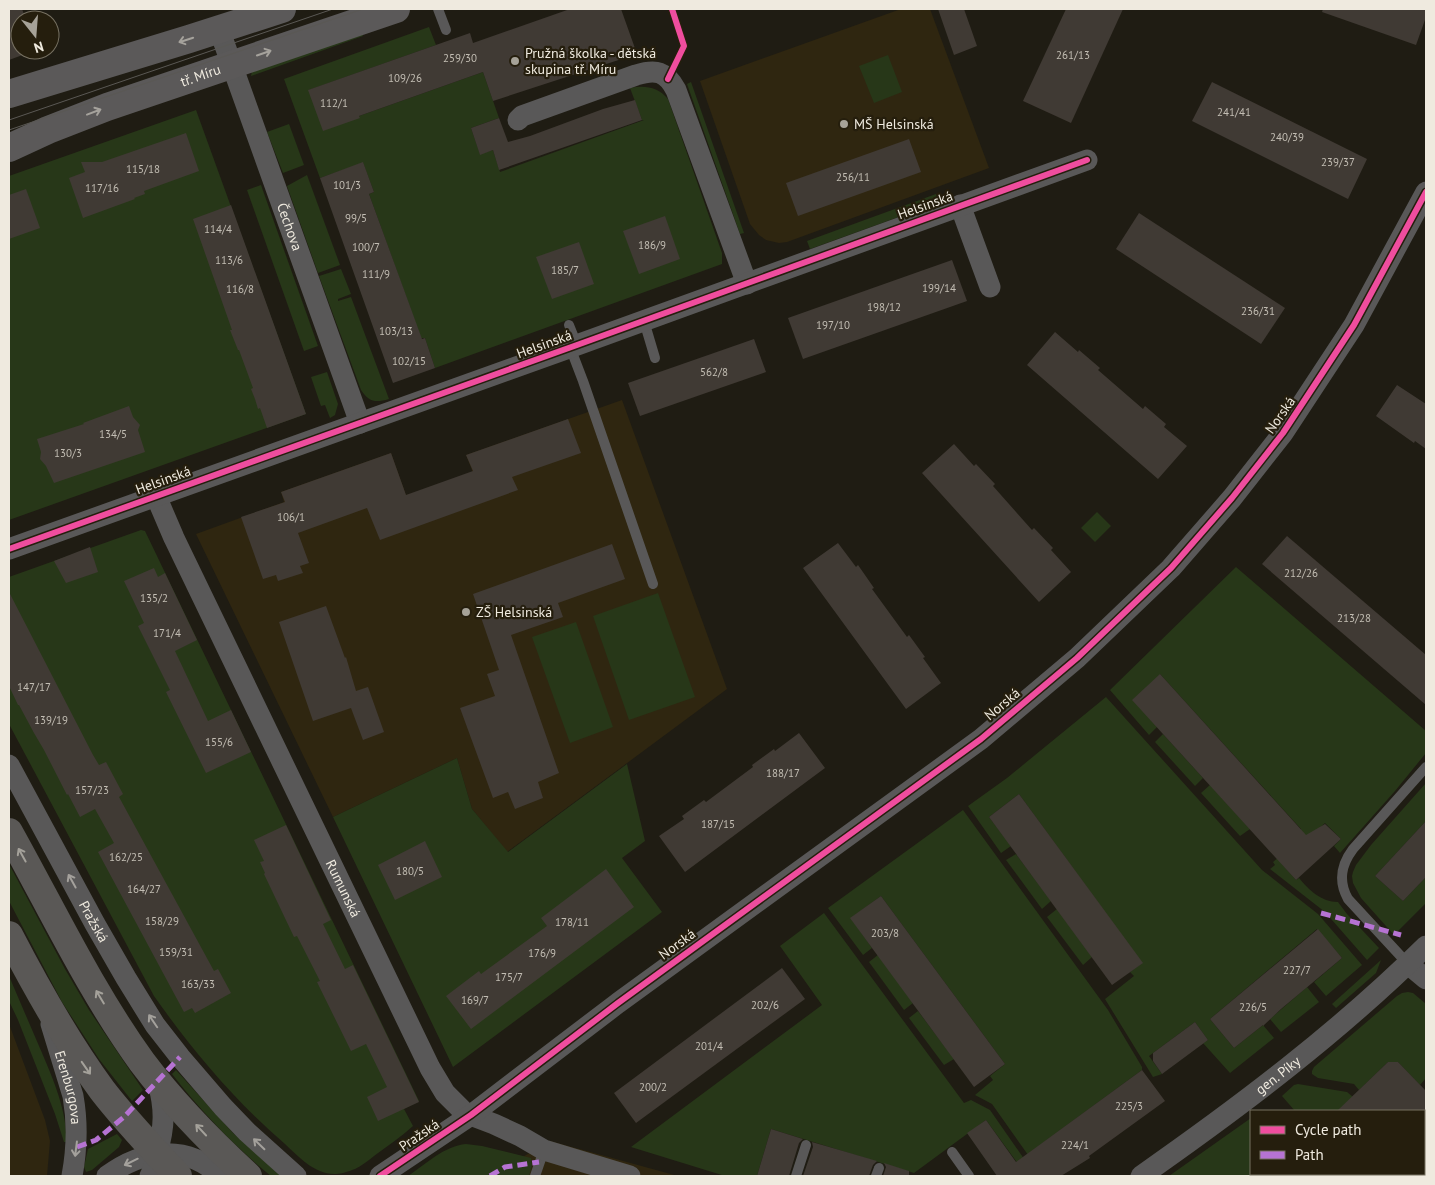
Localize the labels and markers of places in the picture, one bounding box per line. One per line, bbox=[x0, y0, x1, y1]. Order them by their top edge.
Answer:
place label: Pružná školka - dětská skupina tř. Míru bbox=[525, 44, 656, 78]
marker: Pružná školka - dětská skupina tř. Míru bbox=[509, 55, 521, 67]
place label: MŠ Helsinská bbox=[854, 115, 934, 133]
marker: MŠ Helsinská bbox=[838, 118, 850, 130]
place label: ZŠ Helsinská bbox=[476, 603, 552, 621]
marker: ZŠ Helsinská bbox=[460, 606, 472, 618]

